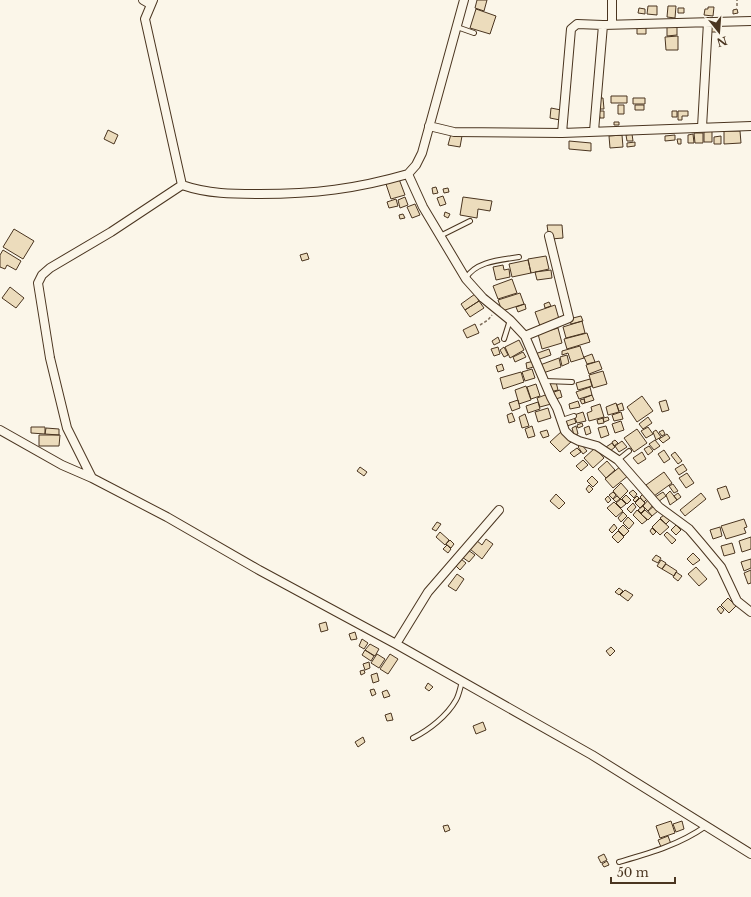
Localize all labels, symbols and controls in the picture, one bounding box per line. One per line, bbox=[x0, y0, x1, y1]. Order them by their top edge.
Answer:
north arrow bbox=[699, 12, 739, 52]
text: N bbox=[714, 33, 729, 50]
scale bar bbox=[611, 859, 675, 885]
text: 50 m bbox=[617, 865, 649, 880]

